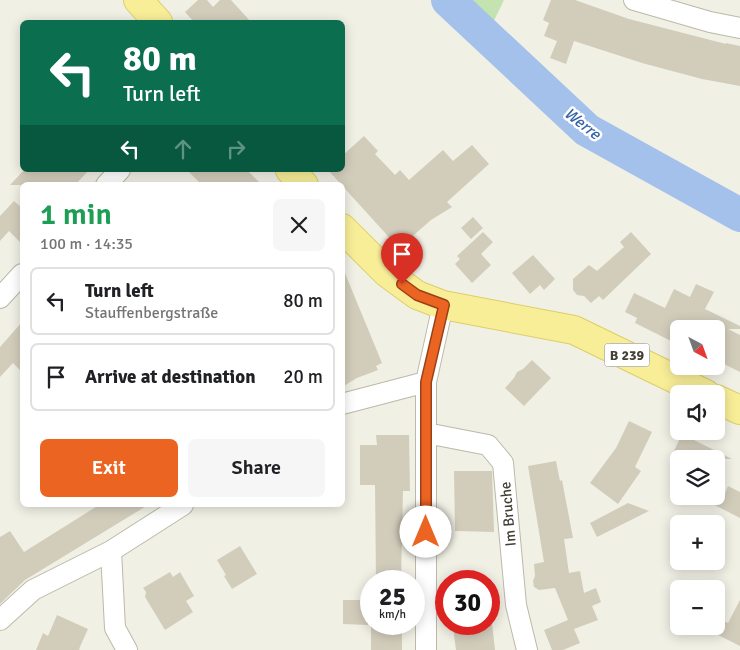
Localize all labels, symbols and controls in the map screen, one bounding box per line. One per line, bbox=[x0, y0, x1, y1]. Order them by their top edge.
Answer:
text: 80 m bbox=[123, 37, 197, 80]
icon: left bbox=[40, 40, 105, 105]
text: Turn left bbox=[123, 80, 201, 107]
water label: Werre bbox=[560, 103, 605, 145]
icon: left bbox=[116, 135, 144, 163]
icon: ahead bbox=[169, 135, 197, 163]
icon: right bbox=[222, 135, 250, 163]
text: 1 min bbox=[40, 196, 112, 233]
button: close bbox=[273, 199, 325, 251]
pin bbox=[381, 233, 423, 284]
text: 100 m · 14:35 bbox=[40, 234, 133, 254]
icon: arrive bbox=[388, 240, 416, 268]
text: Turn left bbox=[85, 279, 154, 303]
icon: left bbox=[42, 287, 70, 315]
text: 80 m bbox=[283, 289, 323, 313]
text: Stauffenbergstraße bbox=[85, 303, 218, 323]
north arrow bbox=[670, 320, 725, 375]
map controls bbox=[670, 320, 725, 635]
road number: B 239 bbox=[604, 344, 650, 366]
icon: arrive bbox=[42, 363, 70, 391]
text: Arrive at destination bbox=[85, 365, 256, 389]
text: 20 m bbox=[283, 365, 323, 389]
button: sound bbox=[670, 385, 725, 440]
button: Exit bbox=[40, 439, 178, 497]
button: Share bbox=[188, 439, 325, 497]
button: layers bbox=[670, 450, 725, 505]
street label: Im Bruche bbox=[496, 481, 520, 547]
position arrow bbox=[399, 505, 451, 557]
button: + bbox=[670, 515, 725, 570]
speed limit sign: 30 bbox=[435, 570, 500, 635]
button: − bbox=[670, 580, 725, 635]
text: 25 bbox=[379, 581, 406, 612]
text: km/h bbox=[379, 607, 406, 622]

